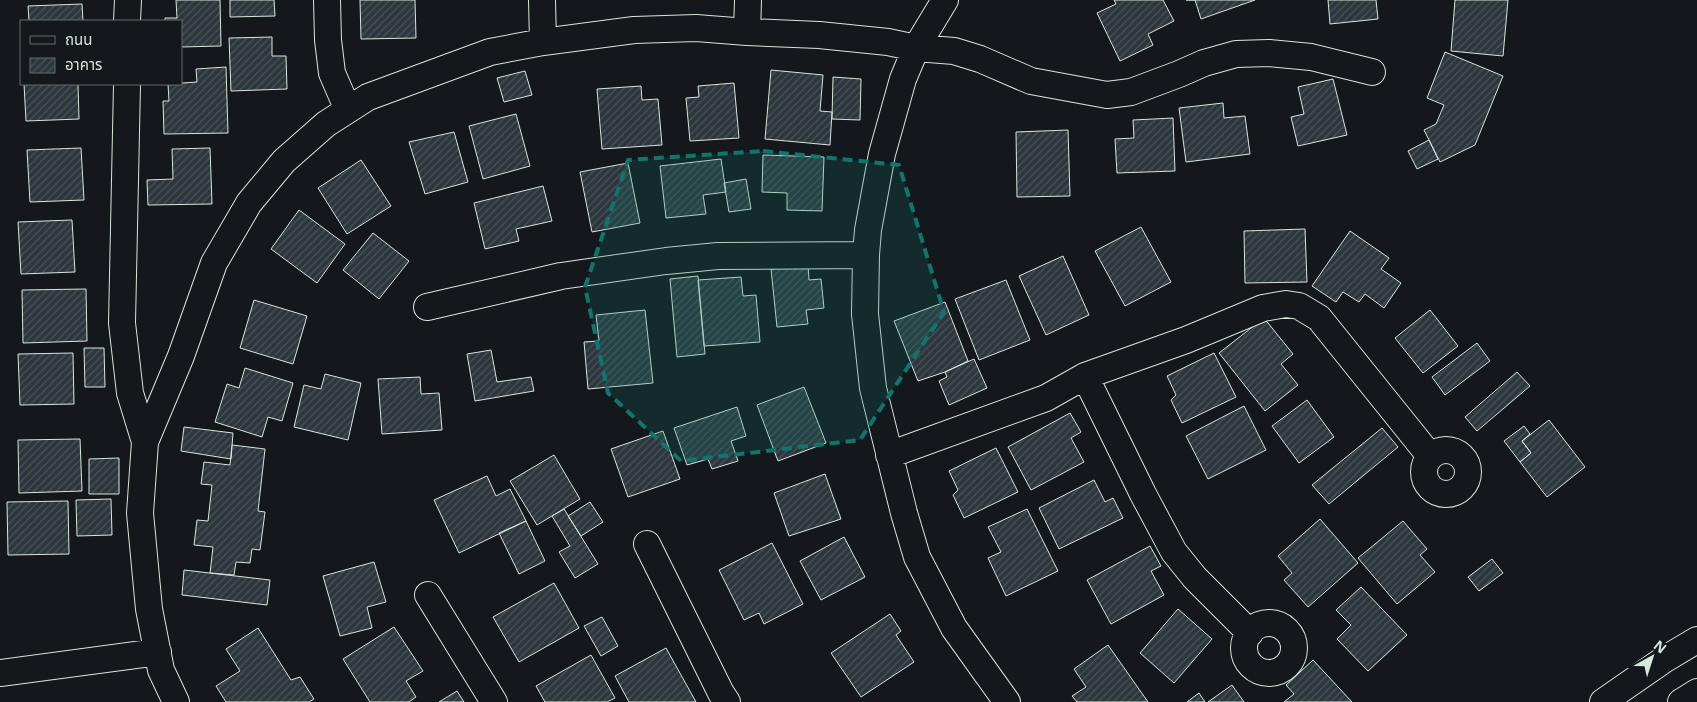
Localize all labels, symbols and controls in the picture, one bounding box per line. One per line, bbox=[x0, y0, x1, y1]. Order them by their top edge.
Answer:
legend bbox=[20, 20, 182, 85]
text: ถนน bbox=[65, 29, 92, 52]
text: อาคาร bbox=[65, 54, 102, 77]
north arrow bbox=[1627, 632, 1677, 682]
text: N bbox=[1649, 636, 1671, 659]

